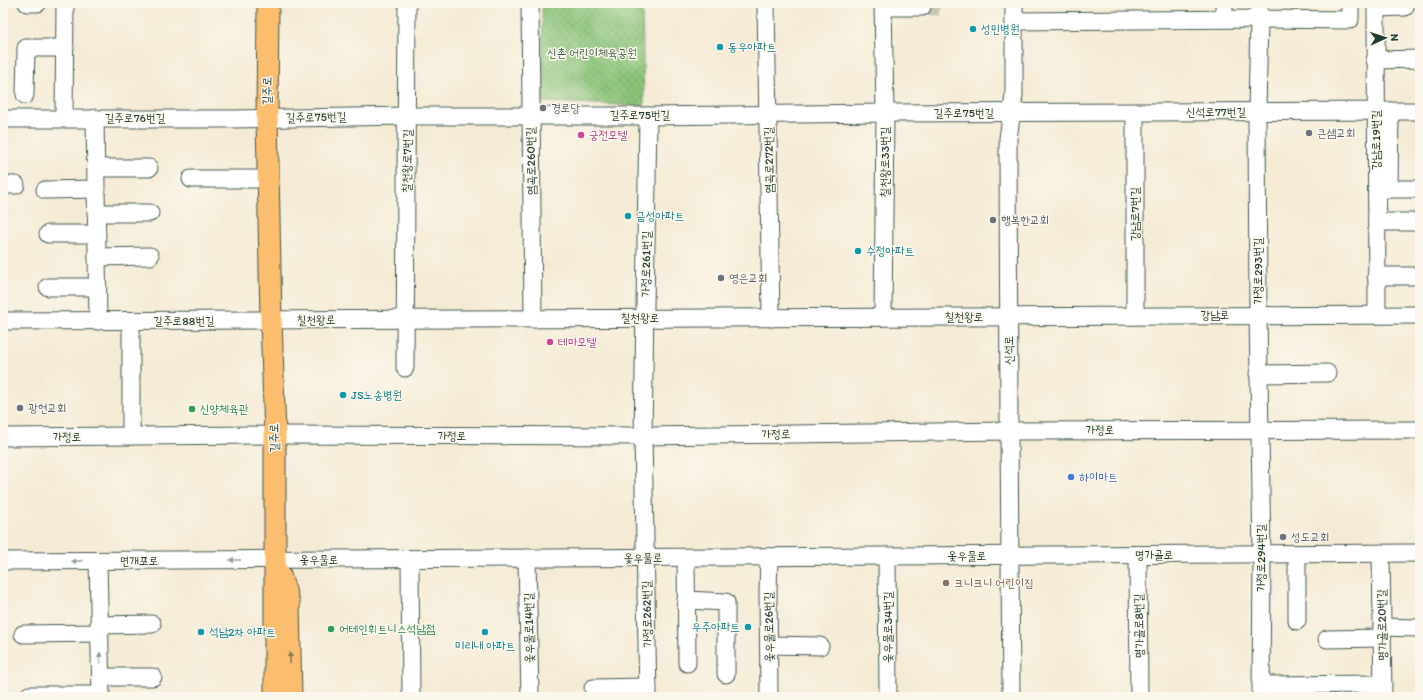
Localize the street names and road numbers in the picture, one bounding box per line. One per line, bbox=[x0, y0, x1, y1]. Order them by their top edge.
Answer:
street label: 길주로 bbox=[260, 76, 274, 106]
street label: 신석로77번길 bbox=[1186, 105, 1246, 119]
street label: 길주로75번길 bbox=[934, 106, 995, 120]
street label: 길주로75번길 bbox=[610, 108, 671, 122]
street label: 길주로75번길 bbox=[286, 109, 347, 125]
street label: 강남로19번길 bbox=[1369, 110, 1383, 170]
street label: 길주로76번길 bbox=[105, 111, 166, 125]
street label: 염곡로260번길 bbox=[523, 126, 539, 195]
street label: 염곡로272번길 bbox=[761, 126, 777, 194]
street label: 칠천왕로33번길 bbox=[878, 126, 892, 198]
street label: 칠천왕로7번길 bbox=[399, 129, 415, 193]
street label: 강남로7번길 bbox=[1128, 187, 1142, 241]
street label: 가정로261번길 bbox=[638, 230, 654, 297]
street label: 가정로293번길 bbox=[1251, 237, 1265, 305]
street label: 강남로 bbox=[1201, 308, 1229, 322]
street label: 칠천왕로 bbox=[945, 310, 983, 324]
street label: 칠천왕로 bbox=[621, 311, 659, 325]
street label: 칠천왕로 bbox=[297, 313, 335, 327]
street label: 길주로88번길 bbox=[153, 314, 215, 328]
street label: 신석로 bbox=[1002, 336, 1016, 364]
street label: 길주로 bbox=[267, 423, 281, 453]
street label: 가정로 bbox=[1086, 423, 1114, 437]
street label: 가정로 bbox=[761, 427, 791, 441]
street label: 가정로 bbox=[438, 429, 466, 443]
street label: 가정로 bbox=[53, 430, 81, 444]
street label: 가정로294번길 bbox=[1254, 524, 1268, 592]
street label: 명가골로 bbox=[1135, 548, 1173, 562]
street label: 옻우물로 bbox=[948, 549, 986, 563]
street label: 옻우물로 bbox=[624, 551, 662, 565]
street label: 옻우물로 bbox=[300, 553, 338, 567]
street label: 면개포로 bbox=[120, 554, 158, 568]
street label: 가정로262번길 bbox=[639, 580, 655, 648]
street label: 명가골로20번길 bbox=[1374, 589, 1390, 661]
street label: 옻우물로26번길 bbox=[761, 591, 777, 662]
street label: 옻우물로34번길 bbox=[881, 591, 895, 663]
street label: 옻우물로14번길 bbox=[521, 592, 537, 663]
street label: 명가골로8번길 bbox=[1131, 593, 1147, 658]

